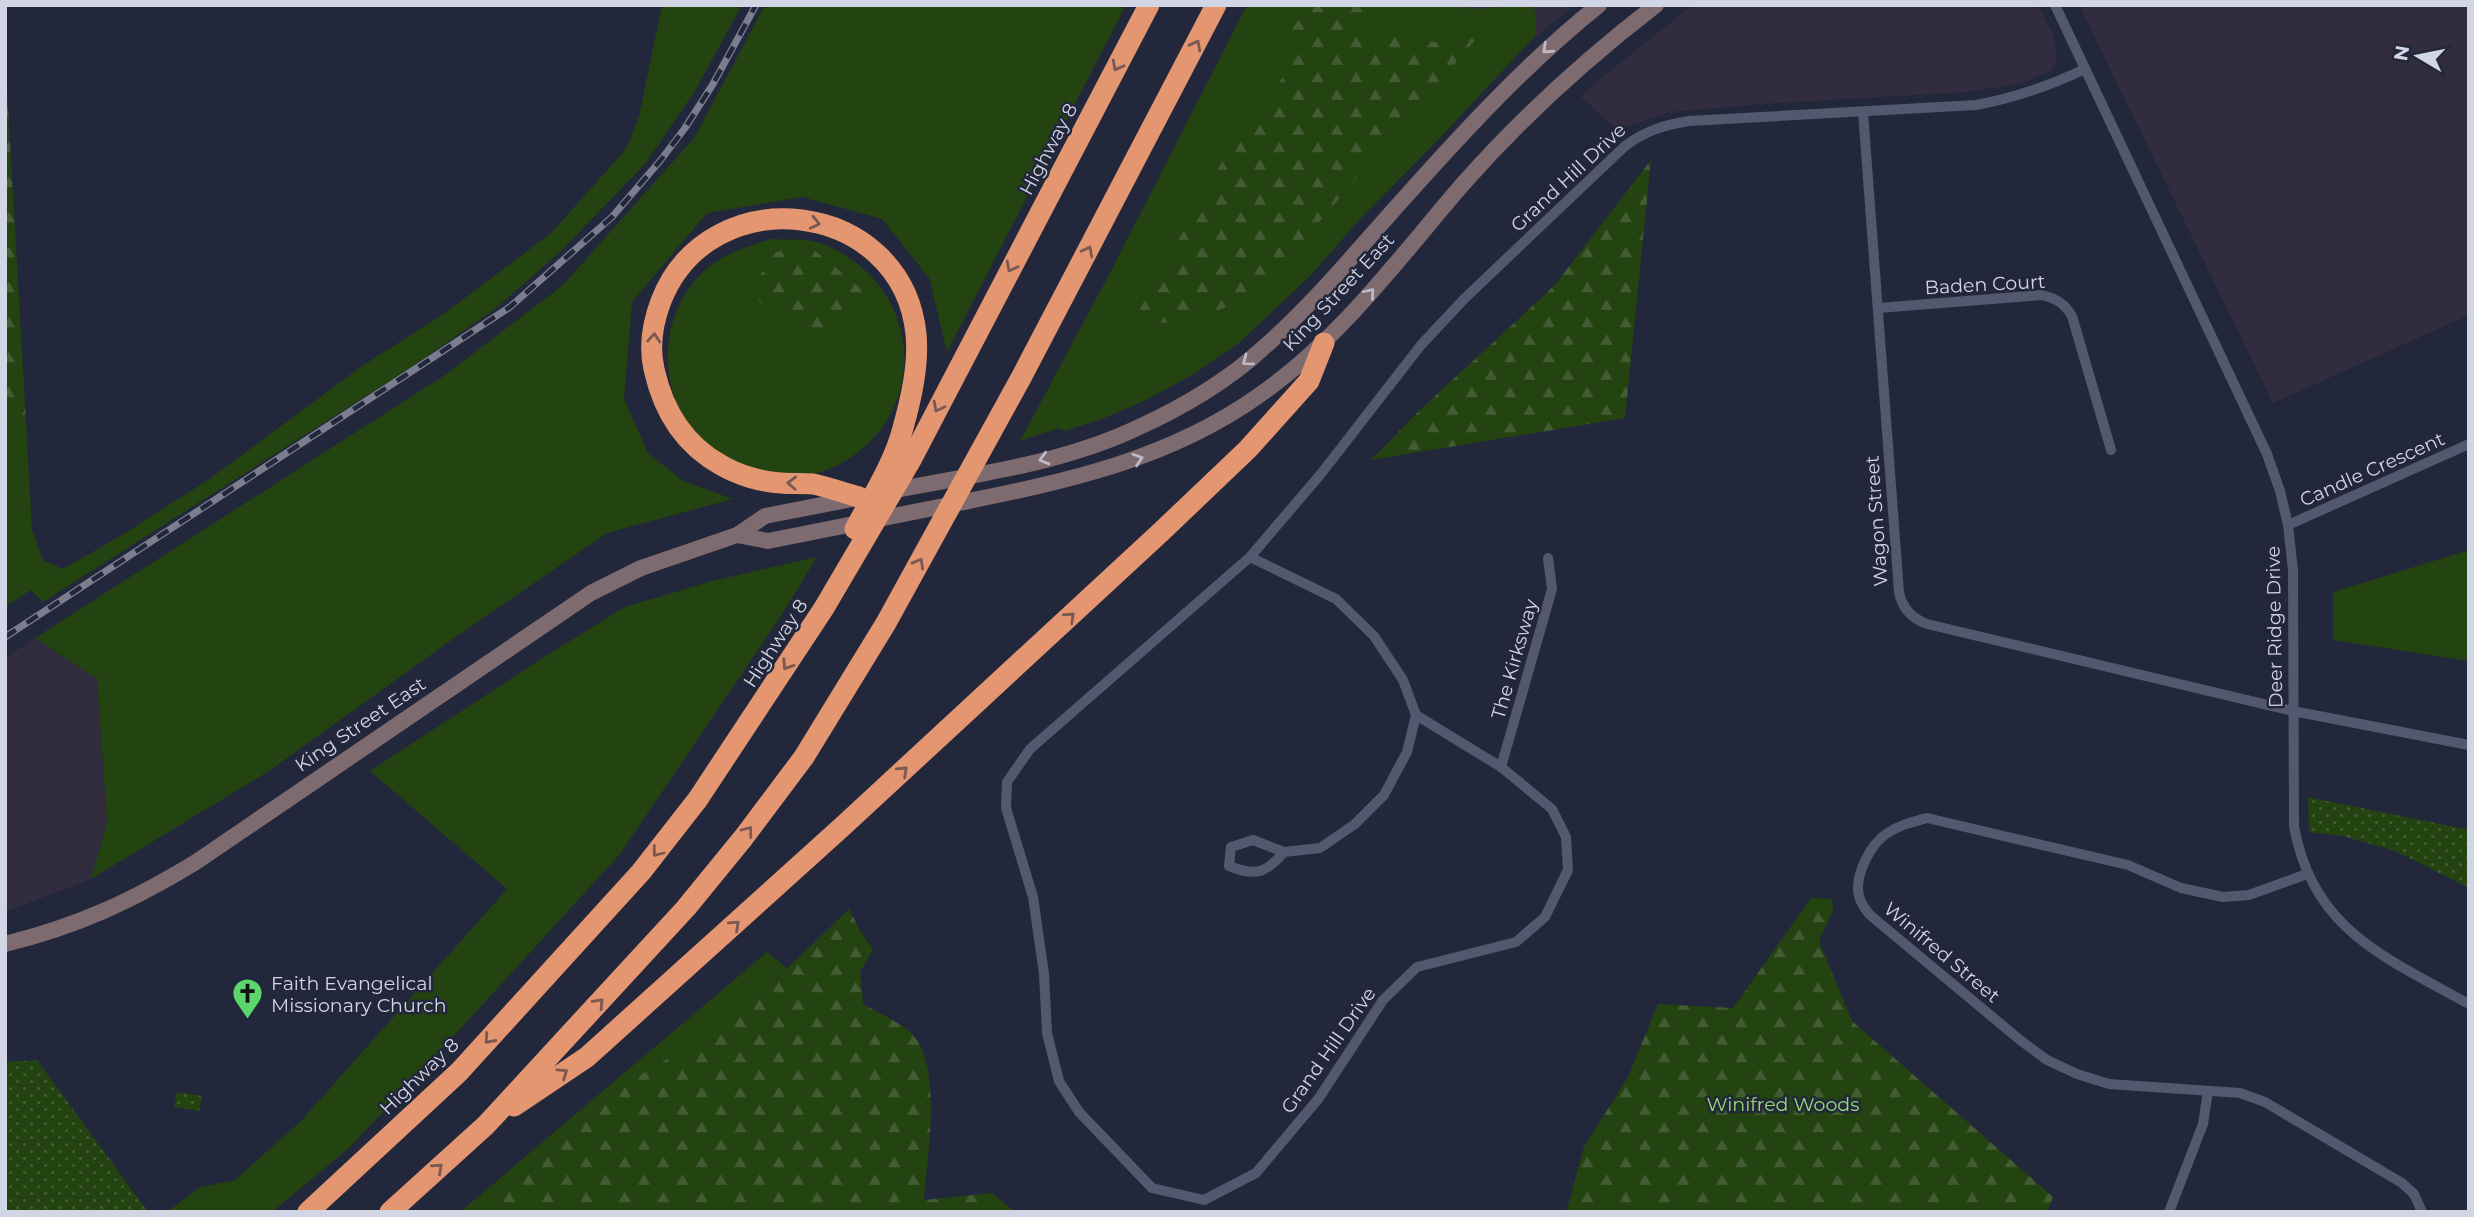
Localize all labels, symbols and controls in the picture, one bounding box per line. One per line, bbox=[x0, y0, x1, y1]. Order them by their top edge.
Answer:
north arrow bbox=[2383, 21, 2453, 91]
one-way arrow bbox=[1187, 40, 1201, 52]
one-way arrow bbox=[1542, 41, 1555, 54]
text: N bbox=[2389, 44, 2414, 63]
one-way arrow bbox=[1112, 59, 1126, 71]
street label: Highway 8 bbox=[1015, 99, 1082, 199]
street label: Grand Hill Drive bbox=[1506, 118, 1631, 237]
one-way arrow bbox=[809, 214, 821, 229]
street label: King Street East bbox=[1278, 228, 1399, 356]
one-way arrow bbox=[1080, 246, 1093, 258]
one-way arrow bbox=[1006, 260, 1020, 272]
street label: Baden Court bbox=[1924, 270, 2046, 299]
one-way arrow bbox=[1362, 288, 1374, 301]
one-way arrow bbox=[646, 332, 661, 343]
one-way arrow bbox=[1242, 353, 1254, 366]
one-way arrow bbox=[933, 400, 947, 412]
street label: Candle Crescent bbox=[2296, 427, 2448, 512]
one-way arrow bbox=[1038, 451, 1050, 466]
one-way arrow bbox=[1131, 453, 1143, 467]
street label: Wagon Street bbox=[1860, 454, 1893, 587]
one-way arrow bbox=[787, 476, 798, 491]
street label: Deer Ridge Drive bbox=[2262, 546, 2287, 708]
one-way arrow bbox=[911, 558, 924, 570]
street label: Highway 8 bbox=[738, 595, 813, 692]
street label: The Kirksway bbox=[1486, 596, 1543, 722]
one-way arrow bbox=[1062, 612, 1075, 625]
one-way arrow bbox=[783, 658, 796, 671]
street label: King Street East bbox=[291, 672, 430, 777]
one-way arrow bbox=[895, 767, 908, 779]
one-way arrow bbox=[740, 827, 753, 839]
one-way arrow bbox=[652, 844, 665, 856]
street label: Winifred Street bbox=[1879, 897, 2005, 1008]
one-way arrow bbox=[727, 920, 740, 933]
place label: Faith Evangelical Missionary Church bbox=[271, 972, 447, 1017]
church icon: Faith Evangelical Missionary Church bbox=[231, 977, 265, 1021]
street label: Grand Hill Drive bbox=[1276, 983, 1381, 1118]
one-way arrow bbox=[590, 998, 603, 1011]
one-way arrow bbox=[485, 1031, 497, 1044]
street label: Highway 8 bbox=[375, 1033, 464, 1120]
one-way arrow bbox=[555, 1069, 568, 1082]
park label: Winifred Woods bbox=[1706, 1093, 1860, 1116]
one-way arrow bbox=[430, 1164, 443, 1176]

